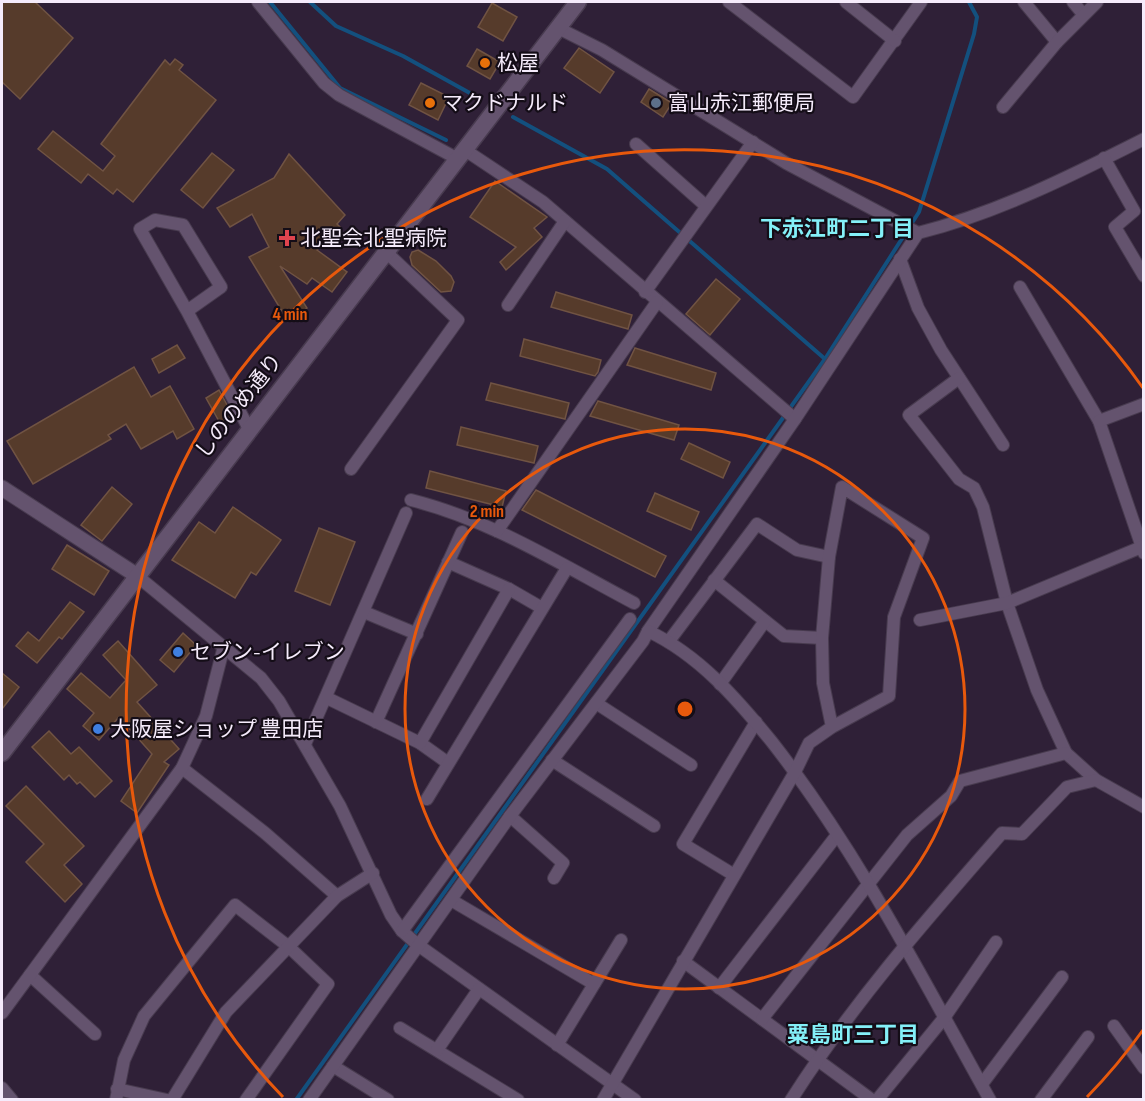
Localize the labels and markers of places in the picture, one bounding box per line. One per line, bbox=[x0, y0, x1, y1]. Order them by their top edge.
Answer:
place label: 松屋 bbox=[497, 51, 539, 76]
marker: 松屋 bbox=[478, 56, 492, 70]
place label: マクドナルド bbox=[442, 91, 568, 116]
place label: 富山赤江郵便局 bbox=[668, 91, 815, 116]
marker: マクドナルド bbox=[423, 96, 437, 110]
marker: 富山赤江郵便局 bbox=[649, 96, 663, 110]
place label: 北聖会北聖病院 bbox=[300, 226, 447, 251]
marker: 北聖会北聖病院 bbox=[278, 229, 296, 247]
place label: セブン-イレブン bbox=[190, 640, 345, 665]
marker: セブン-イレブン bbox=[171, 645, 185, 659]
centre of rings bbox=[675, 699, 695, 719]
place label: 大阪屋ショップ 豊田店 bbox=[110, 717, 323, 742]
marker: 大阪屋ショップ 豊田店 bbox=[91, 722, 105, 736]

